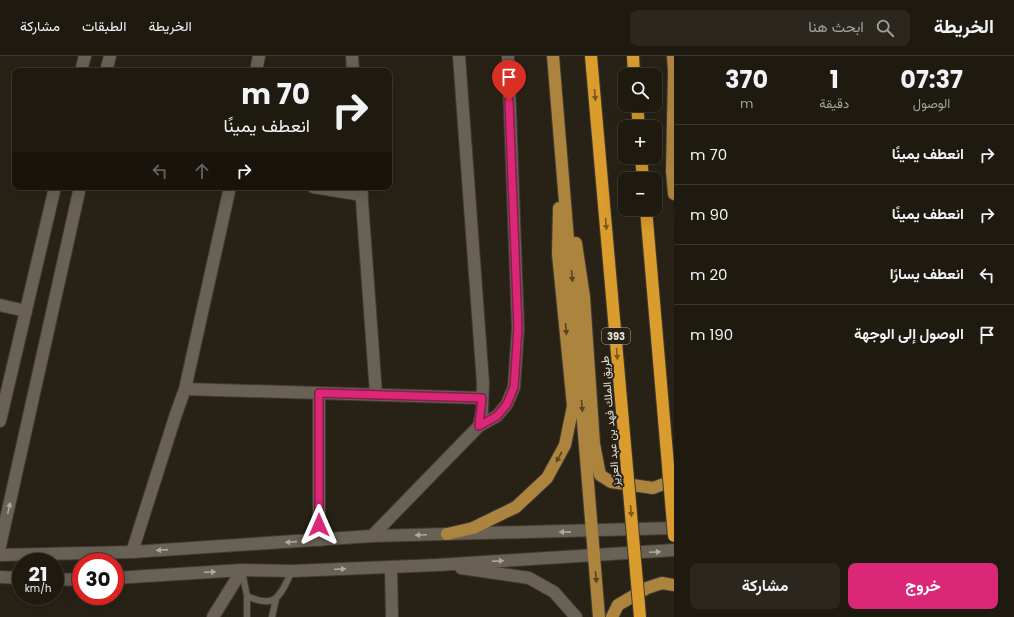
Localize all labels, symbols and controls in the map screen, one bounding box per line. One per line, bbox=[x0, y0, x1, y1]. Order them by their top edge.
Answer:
search box bbox=[630, 10, 910, 46]
text: الخريطة bbox=[934, 13, 994, 40]
text: مشاركة bbox=[20, 16, 60, 36]
text: الطبقات bbox=[82, 16, 126, 36]
text: الخريطة bbox=[148, 16, 192, 36]
text: ابحث هنا bbox=[808, 16, 864, 37]
icon: search bbox=[874, 17, 896, 39]
pin bbox=[492, 60, 526, 101]
text: 370 bbox=[725, 63, 768, 96]
text: 1 bbox=[830, 63, 839, 96]
text: 07:37 bbox=[900, 63, 963, 96]
icon: arrive bbox=[498, 66, 520, 88]
map controls bbox=[618, 68, 662, 216]
button: search bbox=[618, 68, 662, 112]
text: 70 m bbox=[241, 75, 310, 114]
icon: right bbox=[324, 84, 376, 136]
one-way arrow bbox=[591, 89, 598, 101]
text: m bbox=[740, 94, 753, 113]
text: دقيقة bbox=[819, 94, 849, 113]
text: الوصول bbox=[913, 94, 950, 113]
text: انعطف يمينًا bbox=[223, 113, 310, 138]
button: + bbox=[618, 120, 662, 164]
text: انعطف يمينًا bbox=[892, 143, 964, 164]
text: 70 m bbox=[690, 144, 727, 165]
icon: right bbox=[976, 144, 998, 166]
icon: left bbox=[149, 160, 171, 182]
icon: ahead bbox=[191, 160, 213, 182]
icon: right bbox=[233, 160, 255, 182]
button: − bbox=[618, 172, 662, 216]
text: انعطف يمينًا bbox=[892, 203, 964, 224]
text: 90 m bbox=[690, 204, 728, 225]
icon: right bbox=[976, 204, 998, 226]
one-way arrow bbox=[603, 218, 609, 230]
text: انعطف يسارًا bbox=[890, 263, 964, 284]
text: 20 m bbox=[690, 264, 728, 285]
icon: left bbox=[976, 264, 998, 286]
one-way arrow bbox=[568, 270, 575, 282]
one-way arrow bbox=[562, 323, 569, 335]
text: الوصول إلى الوجهة bbox=[854, 323, 964, 344]
text: 190 m bbox=[690, 324, 733, 345]
icon: arrive bbox=[976, 324, 998, 346]
road number: 393 bbox=[602, 328, 630, 344]
one-way arrow bbox=[614, 348, 621, 360]
street label: طريق الملك فهد بن عبد العزيز bbox=[596, 355, 624, 488]
one-way arrow bbox=[579, 400, 586, 412]
one-way arrow bbox=[556, 451, 562, 463]
one-way arrow bbox=[6, 502, 12, 514]
position arrow bbox=[298, 504, 340, 546]
one-way arrow bbox=[627, 505, 634, 517]
one-way arrow bbox=[558, 529, 571, 535]
one-way arrow bbox=[414, 532, 427, 538]
one-way arrow bbox=[285, 538, 297, 545]
one-way arrow bbox=[156, 547, 168, 554]
one-way arrow bbox=[649, 548, 661, 555]
speed limit sign: 30 bbox=[72, 553, 124, 605]
one-way arrow bbox=[492, 557, 504, 564]
text: 21 bbox=[29, 560, 47, 588]
button: مشاركة bbox=[690, 563, 840, 609]
button: خروج bbox=[848, 563, 998, 609]
one-way arrow bbox=[334, 566, 347, 572]
one-way arrow bbox=[204, 569, 216, 576]
one-way arrow bbox=[592, 571, 599, 583]
text: km/h bbox=[25, 581, 51, 596]

